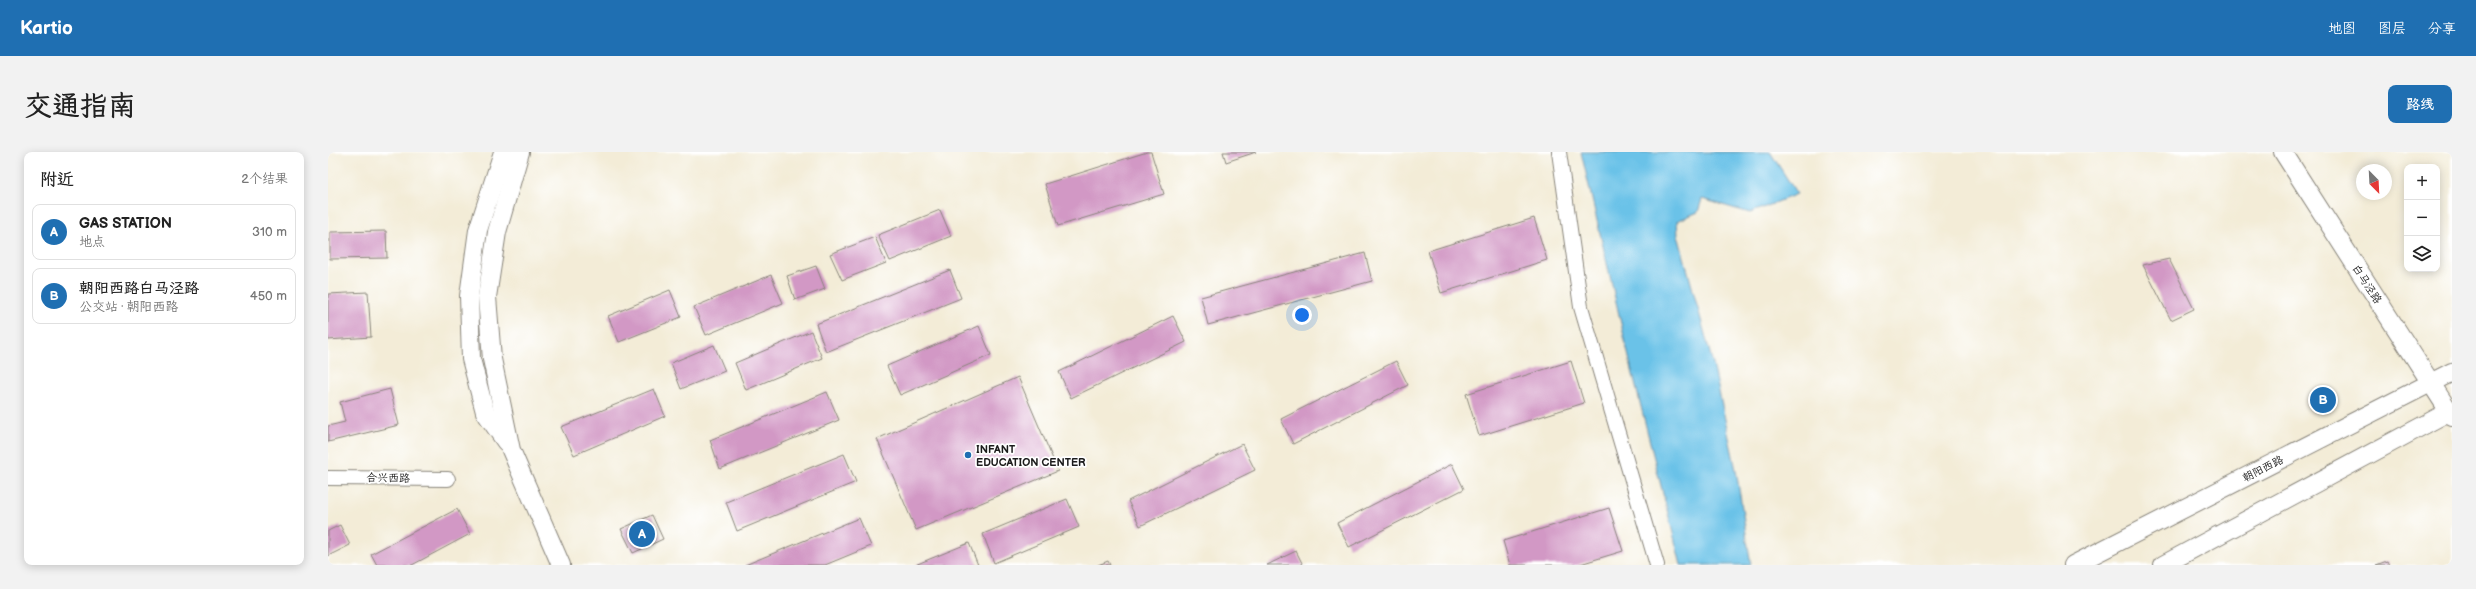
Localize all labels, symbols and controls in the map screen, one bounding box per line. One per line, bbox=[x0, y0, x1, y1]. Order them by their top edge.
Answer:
text: Kartio bbox=[20, 17, 73, 40]
text: 地图 bbox=[2328, 20, 2356, 37]
text: 图层 bbox=[2378, 20, 2406, 37]
text: 分享 bbox=[2428, 20, 2456, 37]
button: 路线 bbox=[2388, 85, 2452, 123]
text: 交通指南 bbox=[24, 90, 136, 123]
north arrow bbox=[2356, 164, 2392, 200]
map controls bbox=[2404, 164, 2440, 272]
button: + bbox=[2404, 164, 2440, 200]
text: 附近 bbox=[40, 170, 74, 190]
text: 2个结果 bbox=[241, 171, 288, 187]
button: − bbox=[2404, 200, 2440, 236]
text: GAS STATION bbox=[79, 214, 172, 233]
text: A bbox=[50, 224, 58, 240]
text: 310 m bbox=[252, 224, 287, 240]
text: 地点 bbox=[79, 234, 105, 250]
button: layers bbox=[2404, 236, 2440, 272]
street label: 白马泾路 bbox=[2350, 262, 2384, 306]
text: 朝阳西路白马泾路 bbox=[79, 279, 199, 298]
text: B bbox=[49, 288, 59, 304]
text: 450 m bbox=[250, 288, 287, 304]
text: 公交站 · 朝阳西路 bbox=[79, 299, 178, 315]
your location bbox=[1292, 305, 1312, 325]
pin: B bbox=[2310, 385, 2336, 415]
place label: INFANT EDUCATION CENTER bbox=[976, 443, 1086, 469]
marker: INFANT EDUCATION CENTER bbox=[963, 450, 973, 460]
street label: 朝阳西路 bbox=[2240, 453, 2286, 485]
street label: 合兴西路 bbox=[366, 471, 410, 485]
pin: A bbox=[629, 519, 655, 549]

